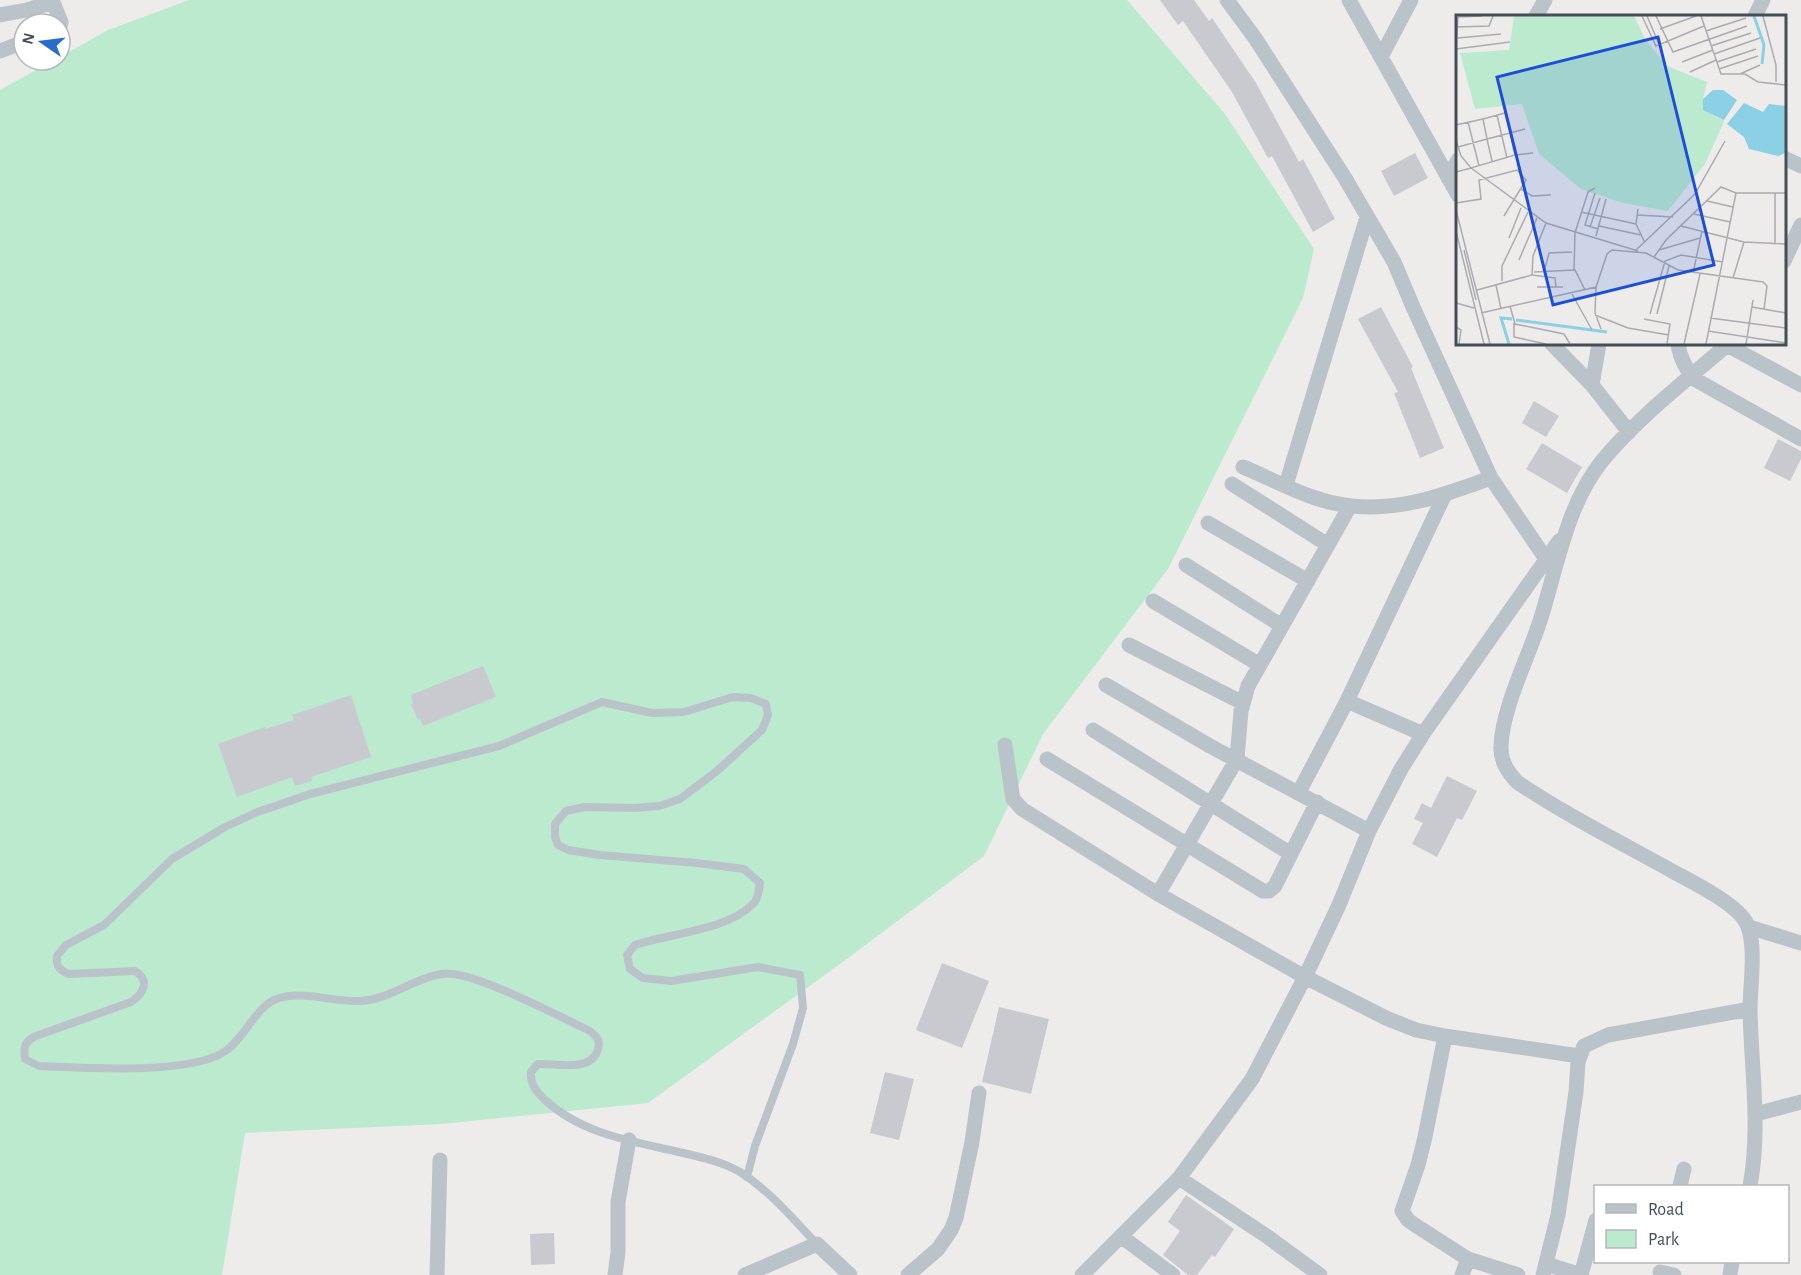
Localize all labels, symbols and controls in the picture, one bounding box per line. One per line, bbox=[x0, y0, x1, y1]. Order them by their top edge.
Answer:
north arrow bbox=[12, 12, 72, 72]
inset map bbox=[1456, 15, 1786, 345]
text: N bbox=[19, 31, 38, 46]
legend bbox=[1594, 1185, 1789, 1263]
text: Road bbox=[1648, 1201, 1684, 1219]
text: Park bbox=[1648, 1231, 1680, 1249]

